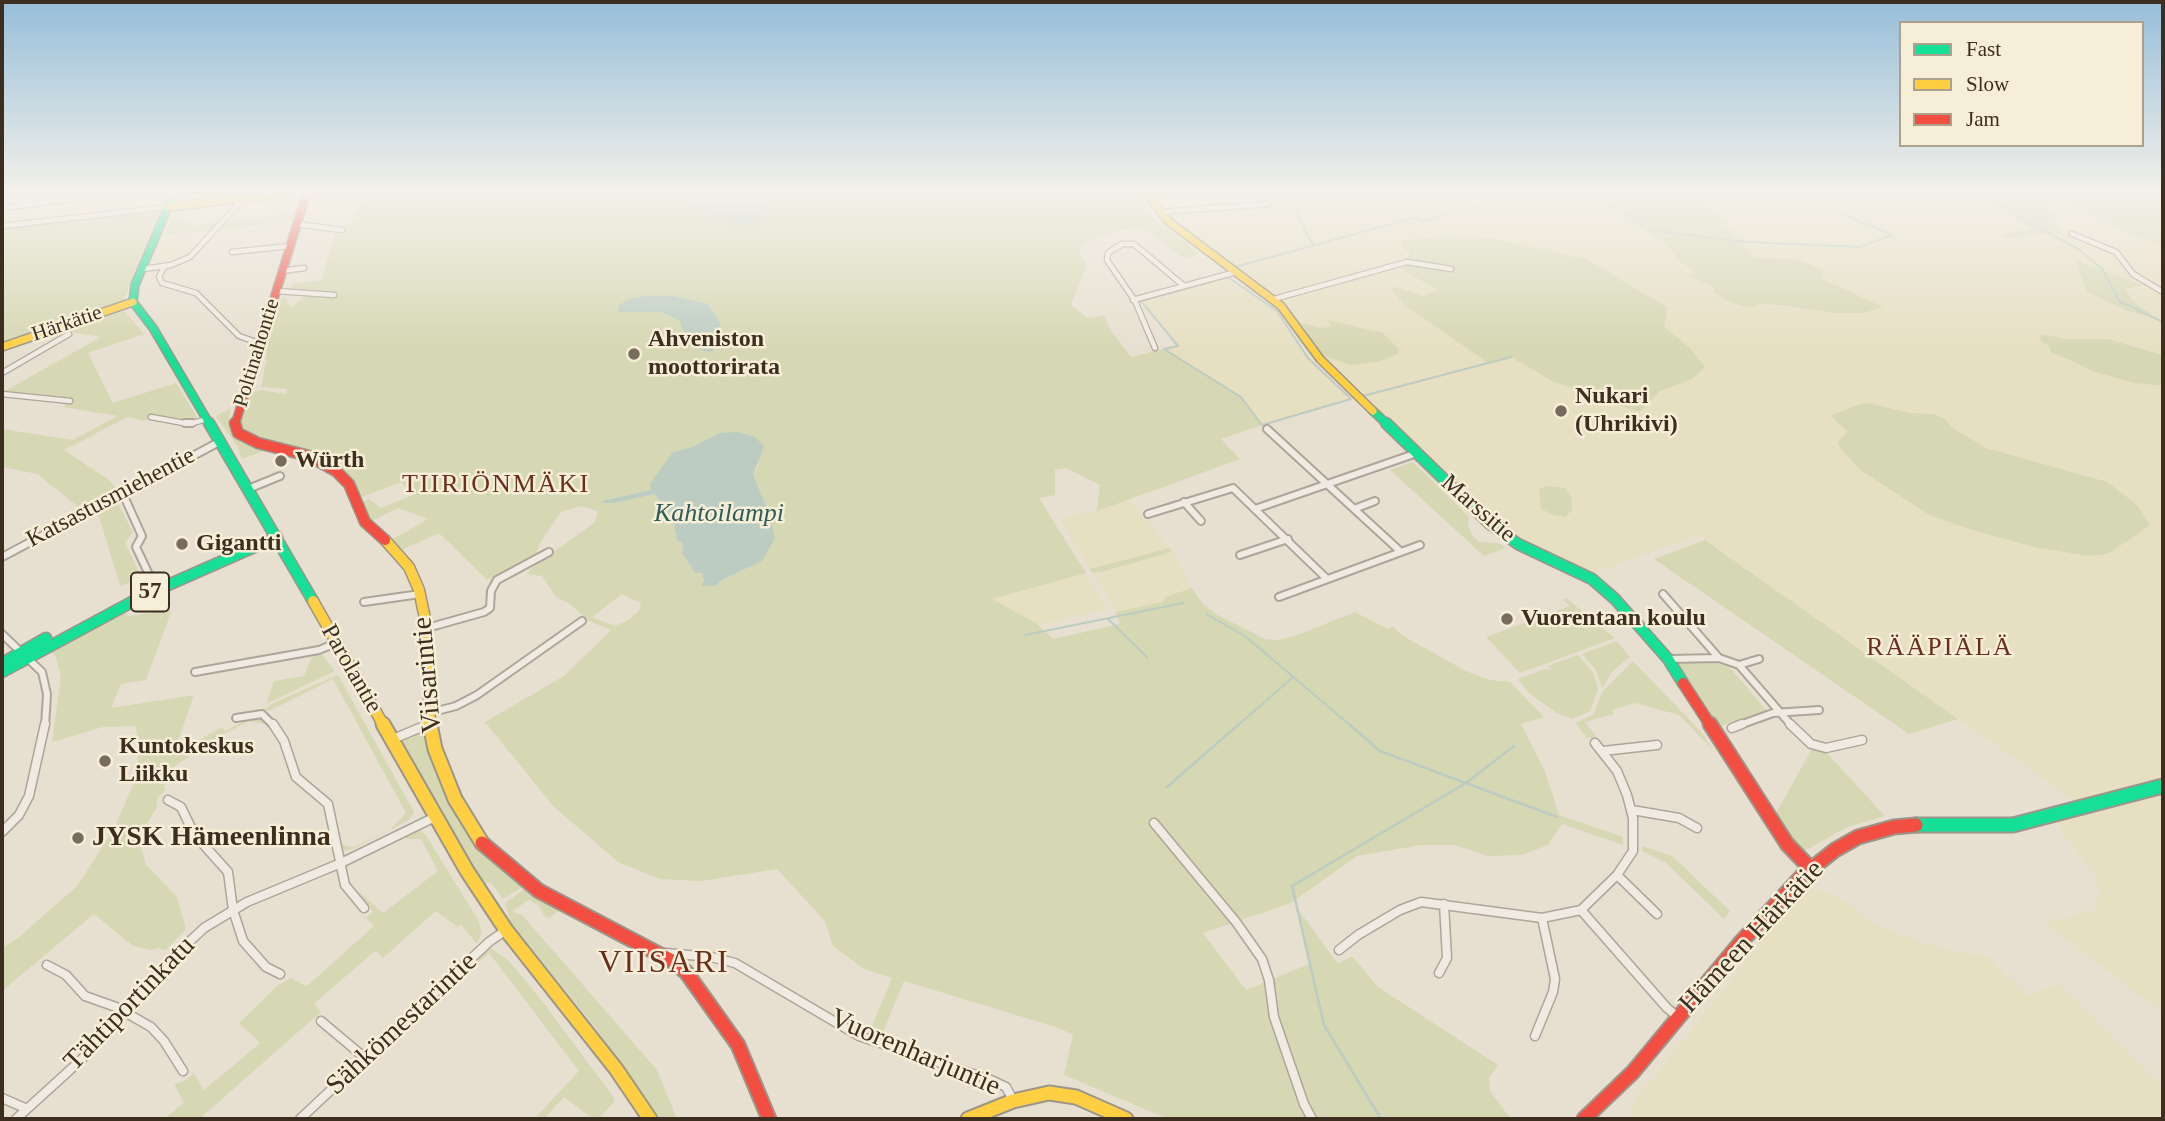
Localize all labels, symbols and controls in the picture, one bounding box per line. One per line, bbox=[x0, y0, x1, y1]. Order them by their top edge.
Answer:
legend bbox=[1899, 21, 2144, 147]
text: Fast bbox=[1966, 37, 2001, 61]
text: Slow bbox=[1966, 72, 2009, 96]
text: Jam bbox=[1966, 107, 2000, 131]
street label: Poltinahontie bbox=[229, 296, 285, 410]
street label: Härkätie bbox=[29, 300, 105, 348]
place label: Ahveniston moottorirata bbox=[648, 326, 780, 382]
marker: Ahveniston moottorirata bbox=[626, 346, 642, 362]
place label: Nukari (Uhrikivi) bbox=[1575, 383, 1678, 439]
marker: Nukari (Uhrikivi) bbox=[1553, 403, 1569, 419]
street label: Katsastusmiehentie bbox=[22, 441, 200, 555]
place label: Würth bbox=[295, 447, 364, 475]
marker: Würth bbox=[273, 453, 289, 469]
district label: TIIRIÖNMÄKI bbox=[403, 469, 589, 501]
street label: Marssitie bbox=[1435, 469, 1521, 549]
water label: Kahtoilampi bbox=[654, 498, 784, 530]
place label: Gigantti bbox=[196, 530, 281, 558]
marker: Gigantti bbox=[174, 536, 190, 552]
road number: 57 bbox=[131, 572, 169, 612]
place label: Vuorentaan koulu bbox=[1521, 605, 1706, 633]
marker: Vuorentaan koulu bbox=[1499, 611, 1515, 627]
street label: Viisarintie bbox=[406, 616, 450, 734]
street label: Parolantie bbox=[314, 620, 388, 718]
district label: RÄÄPIÄLÄ bbox=[1867, 632, 2013, 664]
place label: Kuntokeskus Liikku bbox=[119, 733, 254, 789]
marker: Kuntokeskus Liikku bbox=[97, 753, 113, 769]
place label: JYSK Hämeenlinna bbox=[92, 821, 331, 855]
marker: JYSK Hämeenlinna bbox=[70, 830, 86, 846]
street label: Hämeen Härkätie bbox=[1673, 854, 1831, 1020]
street label: Tähtiportinkatu bbox=[57, 930, 203, 1078]
street label: Sähkömestarintie bbox=[319, 945, 485, 1103]
district label: VIISARI bbox=[599, 945, 729, 983]
street label: Vuorenharjuntie bbox=[825, 1002, 1005, 1104]

